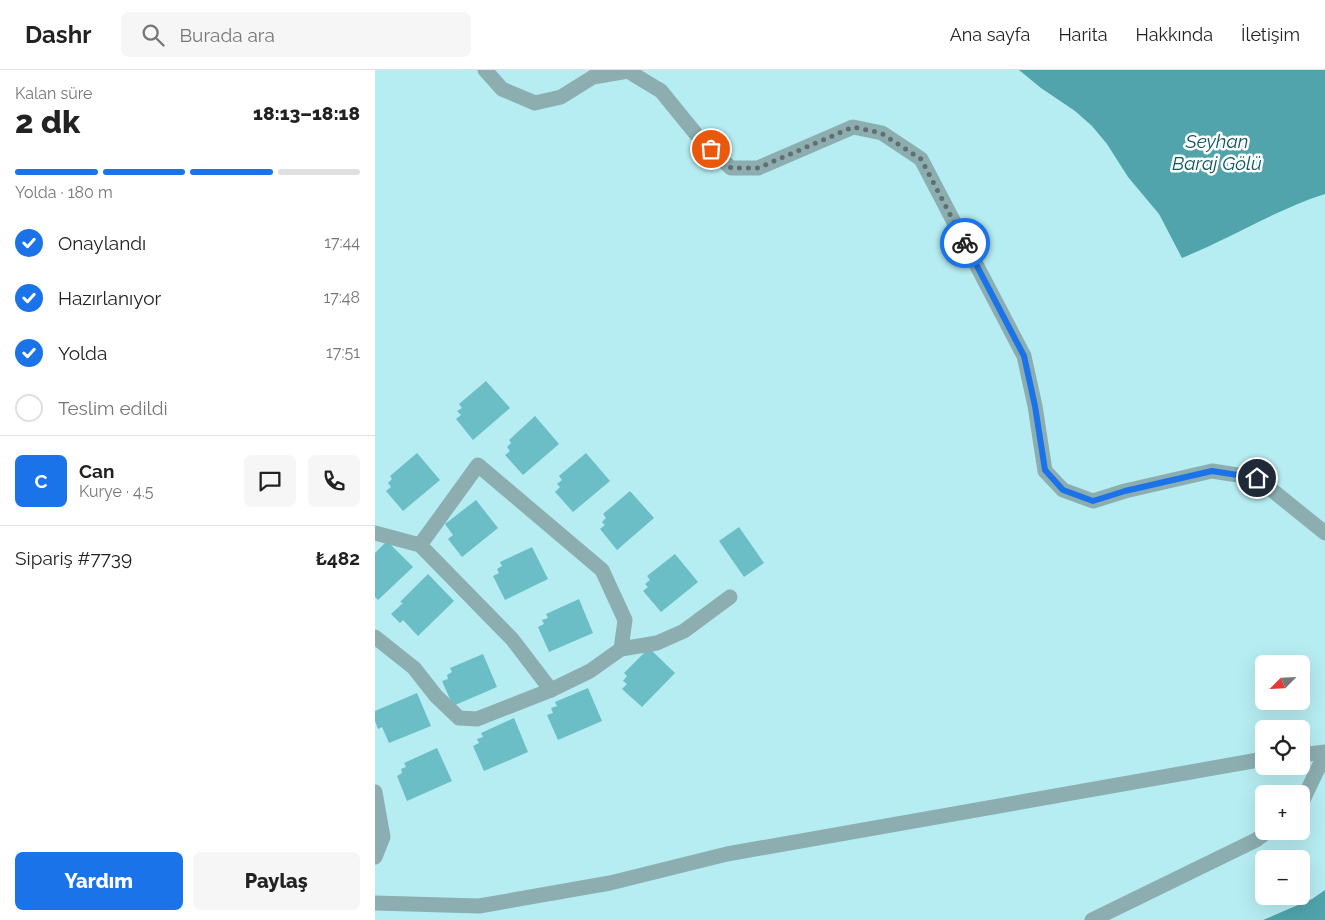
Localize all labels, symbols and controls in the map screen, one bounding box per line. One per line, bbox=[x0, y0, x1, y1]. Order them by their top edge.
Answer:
search box bbox=[121, 12, 471, 57]
text: Dashr bbox=[25, 20, 91, 49]
icon: search bbox=[139, 21, 167, 49]
text: Burada ara bbox=[179, 24, 275, 46]
text: Ana sayfa bbox=[950, 24, 1030, 45]
text: Harita bbox=[1058, 24, 1108, 45]
text: Hakkında bbox=[1136, 24, 1213, 45]
text: İletişim bbox=[1241, 24, 1300, 45]
text: Kalan süre bbox=[15, 84, 92, 103]
text: 18:13–18:18 bbox=[253, 102, 360, 124]
text: 2 dk bbox=[15, 103, 80, 140]
pin bbox=[690, 128, 732, 170]
water label: Seyhan Baraj Gölü bbox=[1172, 130, 1262, 174]
icon: bag bbox=[697, 135, 725, 163]
text: Yolda · 180 m bbox=[15, 183, 113, 202]
courier bbox=[940, 218, 990, 268]
icon: check bbox=[15, 229, 43, 257]
icon: bike bbox=[951, 229, 979, 257]
text: Onaylandı bbox=[58, 232, 146, 254]
text: 17:44 bbox=[324, 233, 360, 252]
icon: check bbox=[15, 284, 43, 312]
text: Hazırlanıyor bbox=[58, 287, 161, 309]
text: 17:48 bbox=[323, 288, 360, 307]
icon: check bbox=[15, 339, 43, 367]
text: Yolda bbox=[58, 342, 107, 364]
text: 17:51 bbox=[326, 343, 360, 362]
text: Teslim edildi bbox=[58, 397, 168, 419]
button: chat bbox=[244, 455, 296, 507]
button: phone bbox=[308, 455, 360, 507]
pin bbox=[1236, 457, 1278, 499]
text: Can bbox=[79, 460, 114, 482]
icon: home bbox=[1243, 464, 1271, 492]
text: C bbox=[34, 470, 48, 492]
text: Kurye · 4.5 bbox=[79, 482, 154, 501]
text: Sipariş #7739 bbox=[15, 547, 132, 569]
text: ₺482 bbox=[316, 547, 360, 569]
north arrow bbox=[1255, 655, 1310, 710]
map controls bbox=[1255, 655, 1310, 905]
button: locate bbox=[1255, 720, 1310, 775]
button: + bbox=[1255, 785, 1310, 840]
button: − bbox=[1255, 850, 1310, 905]
button: Yardım bbox=[15, 852, 183, 910]
button: Paylaş bbox=[193, 852, 360, 910]

